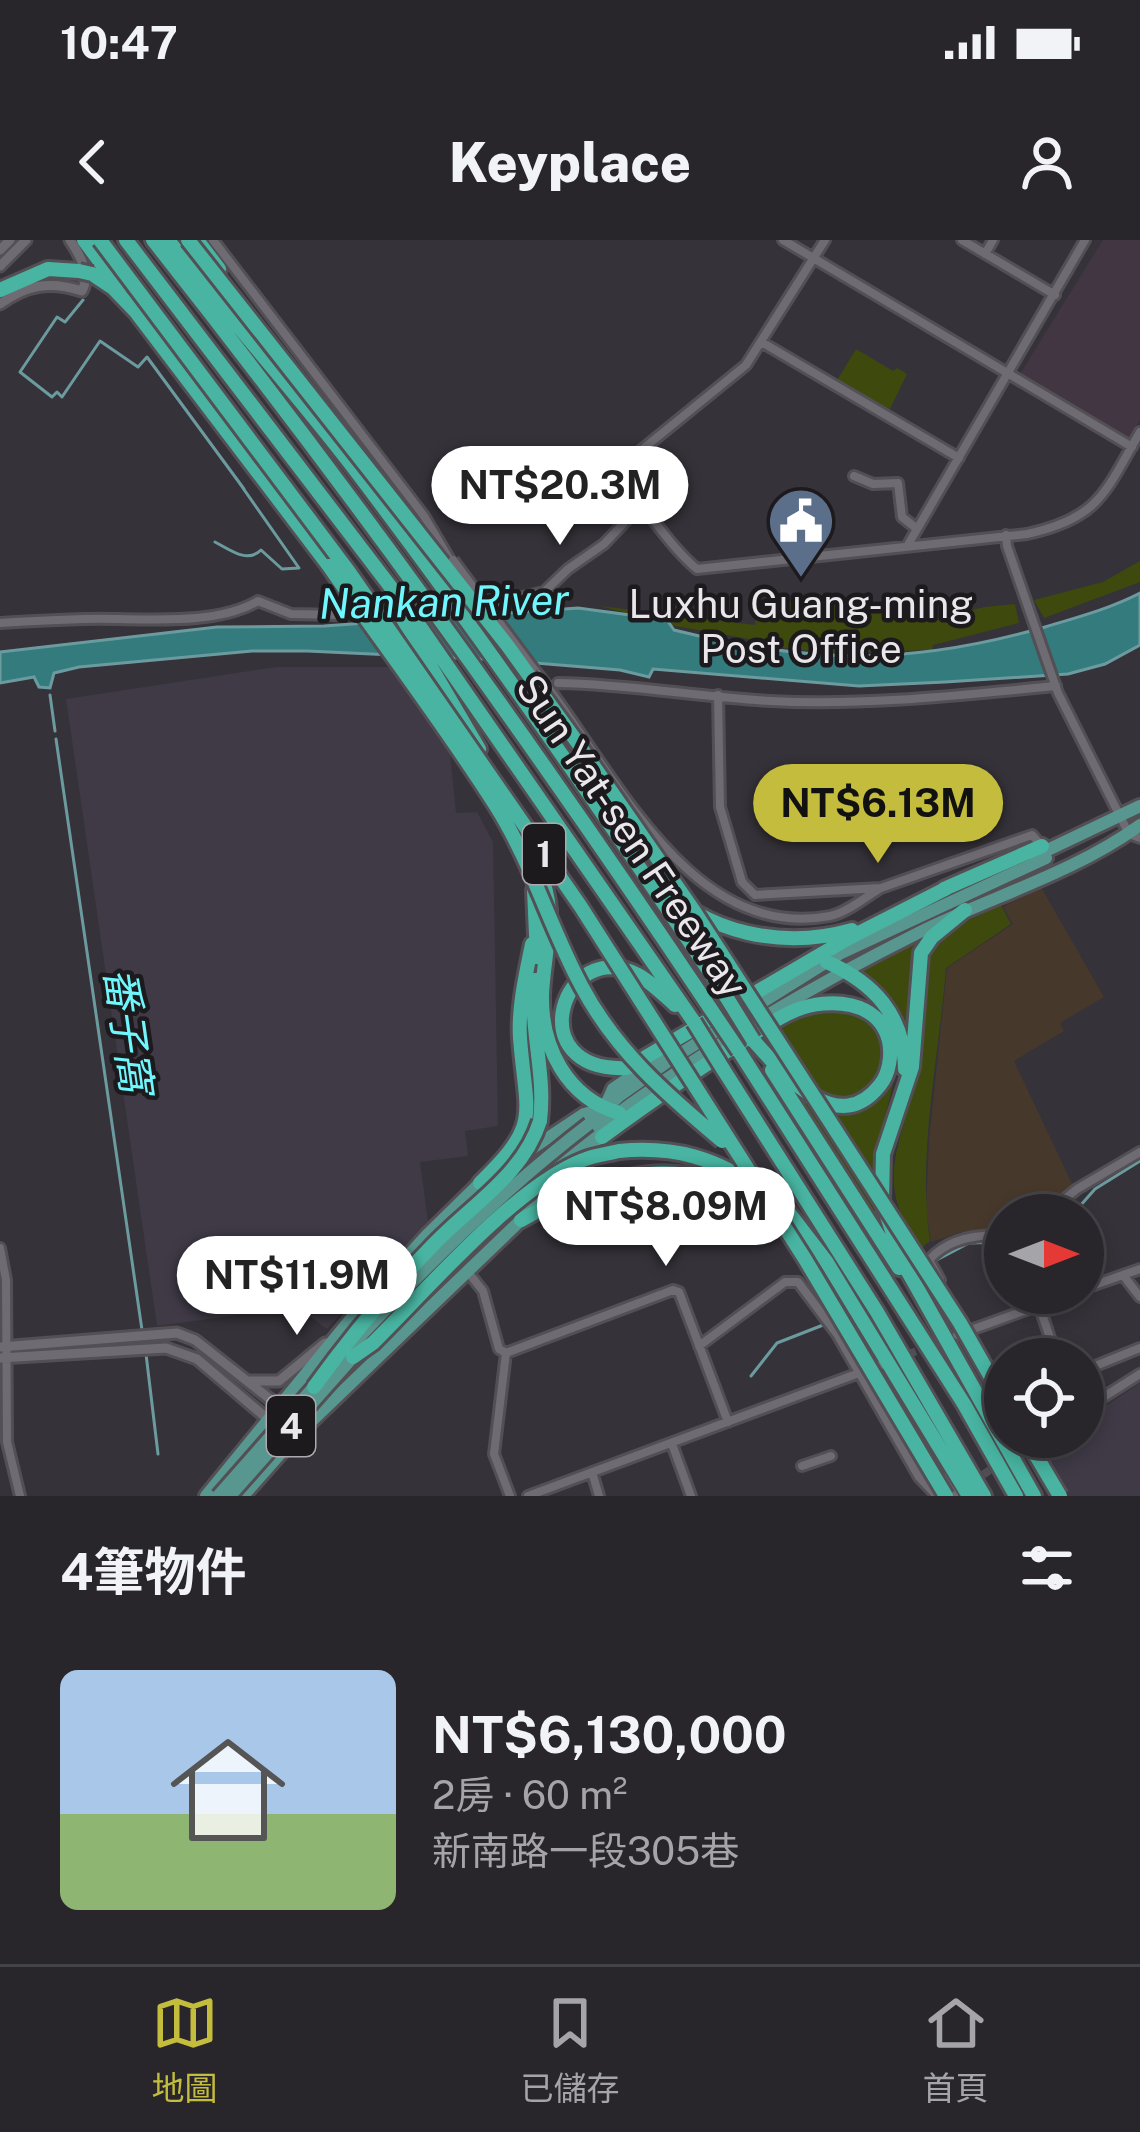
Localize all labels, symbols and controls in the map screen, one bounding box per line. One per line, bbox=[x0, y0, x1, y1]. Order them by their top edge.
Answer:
text: 10:47 bbox=[60, 16, 178, 69]
icon: back bbox=[60, 129, 126, 195]
icon: person bbox=[1014, 129, 1080, 195]
text: Keyplace bbox=[449, 131, 691, 194]
pin: NT$20.3M bbox=[436, 446, 684, 548]
text: NT$20.3M bbox=[458, 462, 662, 508]
public building icon: Luxhu Guang-ming Post Office bbox=[766, 486, 836, 580]
water label: Nankan River bbox=[318, 574, 571, 628]
place label: Luxhu Guang-ming Post Office bbox=[628, 581, 974, 672]
street label: Sun Yat-sen Freeway bbox=[507, 666, 757, 1006]
pin: NT$6.13M bbox=[754, 764, 1002, 866]
text: NT$6.13M bbox=[780, 780, 976, 826]
road number: 1 bbox=[523, 824, 565, 884]
water label: 番子窩 bbox=[96, 964, 163, 1102]
pin: NT$8.09M bbox=[542, 1167, 790, 1269]
text: NT$8.09M bbox=[564, 1183, 768, 1229]
north arrow bbox=[984, 1194, 1104, 1314]
map controls bbox=[984, 1194, 1104, 1458]
pin: NT$11.9M bbox=[173, 1236, 421, 1338]
text: NT$11.9M bbox=[204, 1252, 390, 1298]
button: locate bbox=[984, 1338, 1104, 1458]
road number: 4 bbox=[267, 1396, 315, 1456]
icon: filters bbox=[1014, 1535, 1080, 1601]
text: 4筆物件 bbox=[60, 1542, 246, 1601]
text: NT$6,130,000 bbox=[432, 1705, 787, 1764]
icon: home bbox=[156, 1718, 300, 1862]
text: 2房 · 60 m² bbox=[432, 1772, 627, 1818]
text: 新南路一段305巷 bbox=[432, 1828, 739, 1874]
tab: 地圖 bbox=[152, 1990, 218, 2110]
tab: 已儲存 bbox=[521, 1990, 620, 2110]
tab: 首頁 bbox=[923, 1990, 989, 2110]

